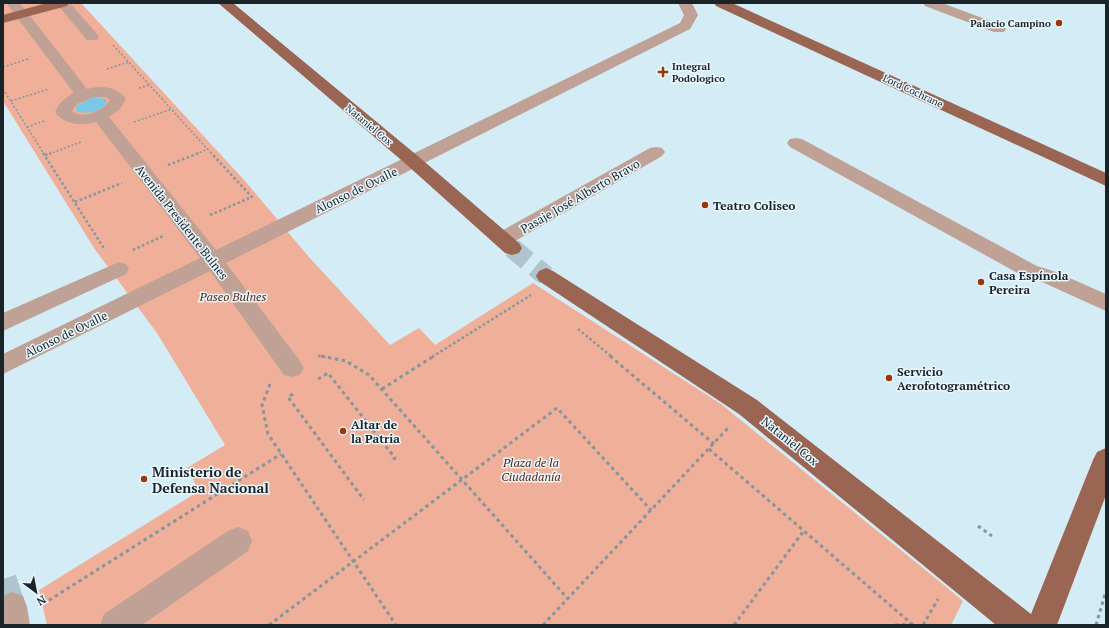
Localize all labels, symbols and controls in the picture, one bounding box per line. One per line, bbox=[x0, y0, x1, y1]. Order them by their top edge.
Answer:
place label: Palacio Campino bbox=[970, 17, 1051, 30]
marker: Palacio Campino bbox=[1054, 18, 1064, 28]
place label: Integral Podologico bbox=[672, 60, 725, 85]
marker: Integral Podologico bbox=[657, 66, 669, 78]
street label: Lord Cochrane bbox=[881, 71, 945, 111]
street label: Nataniel Cox bbox=[343, 102, 396, 149]
street label: Pasaje José Alberto Bravo bbox=[518, 156, 643, 236]
street label: Avenida Presidente Bulnes bbox=[132, 162, 232, 282]
street label: Alonso de Ovalle bbox=[312, 163, 400, 217]
place label: Teatro Coliseo bbox=[713, 198, 795, 213]
marker: Teatro Coliseo bbox=[700, 200, 710, 210]
place label: Casa Espínola Pereira bbox=[989, 268, 1069, 297]
marker: Casa Espínola Pereira bbox=[976, 277, 986, 287]
park label: Paseo Bulnes bbox=[199, 289, 266, 304]
street label: Alonso de Ovalle bbox=[22, 307, 110, 361]
place label: Servicio Aerofotogramétrico bbox=[897, 364, 1010, 393]
marker: Servicio Aerofotogramétrico bbox=[884, 373, 894, 383]
street label: Nataniel Cox bbox=[759, 414, 822, 469]
place label: Altar de la Patria bbox=[351, 417, 400, 446]
marker: Altar de la Patria bbox=[338, 426, 348, 436]
park label: Plaza de la Ciudadanía bbox=[501, 455, 561, 484]
place label: Ministerio de Defensa Nacional bbox=[152, 462, 269, 497]
marker: Ministerio de Defensa Nacional bbox=[139, 474, 149, 484]
north arrow bbox=[16, 572, 56, 612]
text: N bbox=[33, 592, 49, 609]

